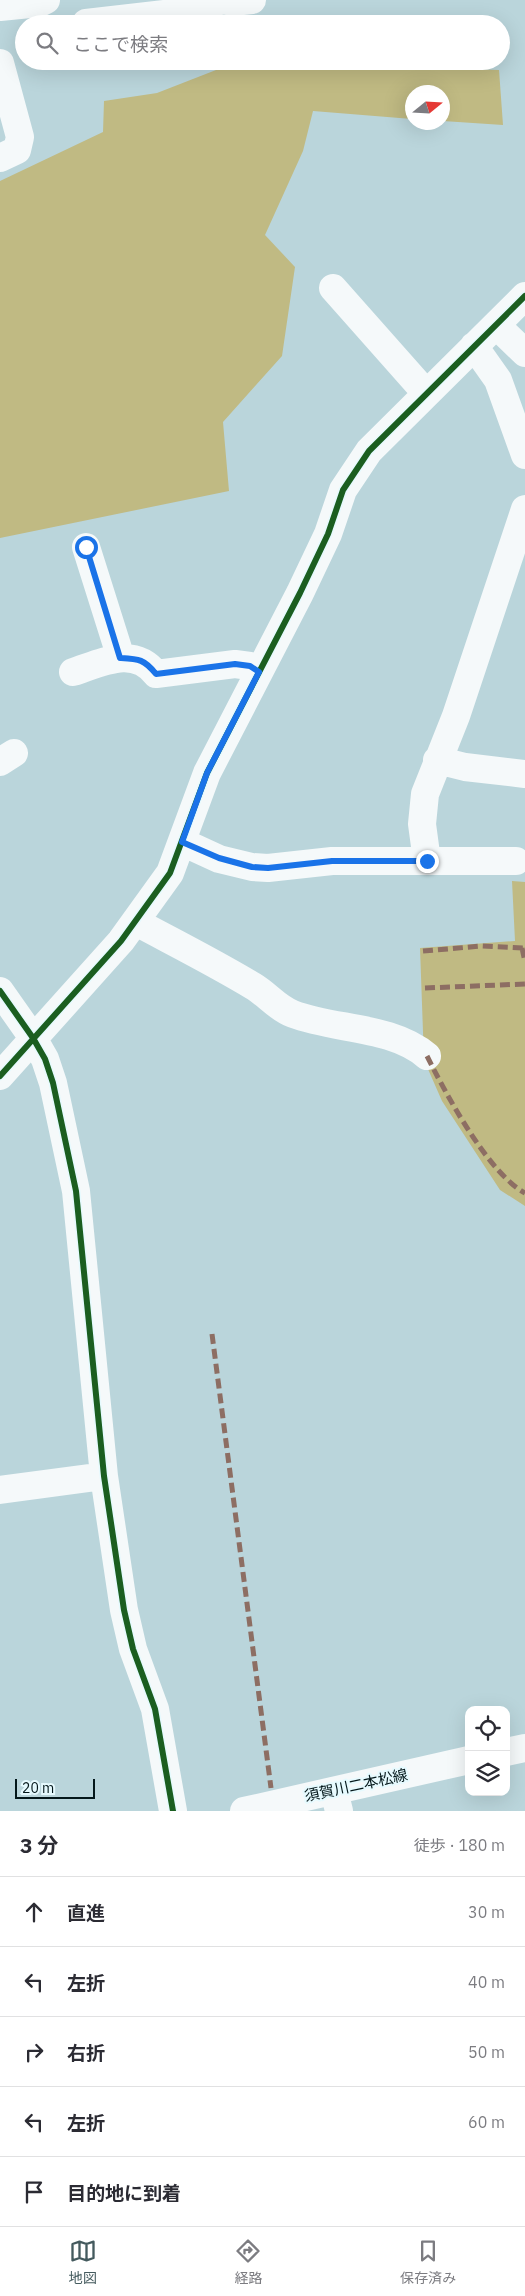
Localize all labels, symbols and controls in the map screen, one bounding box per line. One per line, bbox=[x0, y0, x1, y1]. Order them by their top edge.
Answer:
search box bbox=[15, 15, 510, 70]
icon: search bbox=[33, 29, 61, 57]
text: ここで検索 bbox=[73, 32, 168, 56]
north arrow bbox=[405, 85, 450, 130]
route start bbox=[75, 536, 98, 559]
route end bbox=[416, 850, 439, 873]
map controls bbox=[465, 1706, 510, 1796]
button: locate bbox=[465, 1706, 510, 1751]
button: layers bbox=[465, 1751, 510, 1796]
street label: 須賀川二本松線 bbox=[303, 1765, 409, 1805]
scale bar bbox=[15, 1776, 95, 1799]
text: 20 m bbox=[22, 1779, 54, 1797]
text: 3 分 bbox=[20, 1831, 59, 1859]
text: 徒歩 · 180 m bbox=[414, 1835, 505, 1855]
icon: ahead bbox=[20, 1898, 48, 1926]
text: 直進 bbox=[67, 1901, 105, 1925]
text: 30 m bbox=[468, 1902, 505, 1922]
icon: left bbox=[20, 1968, 48, 1996]
text: 左折 bbox=[67, 1971, 105, 1995]
text: 40 m bbox=[468, 1972, 505, 1992]
icon: right bbox=[20, 2038, 48, 2066]
text: 右折 bbox=[67, 2041, 105, 2065]
text: 50 m bbox=[468, 2042, 505, 2062]
icon: left bbox=[20, 2108, 48, 2136]
text: 左折 bbox=[67, 2111, 105, 2135]
text: 60 m bbox=[468, 2112, 505, 2132]
icon: arrive bbox=[20, 2178, 48, 2206]
text: 目的地に到着 bbox=[67, 2181, 181, 2205]
tab: 地図 bbox=[69, 2237, 97, 2287]
tab: 経路 bbox=[234, 2237, 262, 2287]
tab: 保存済み bbox=[400, 2237, 456, 2287]

